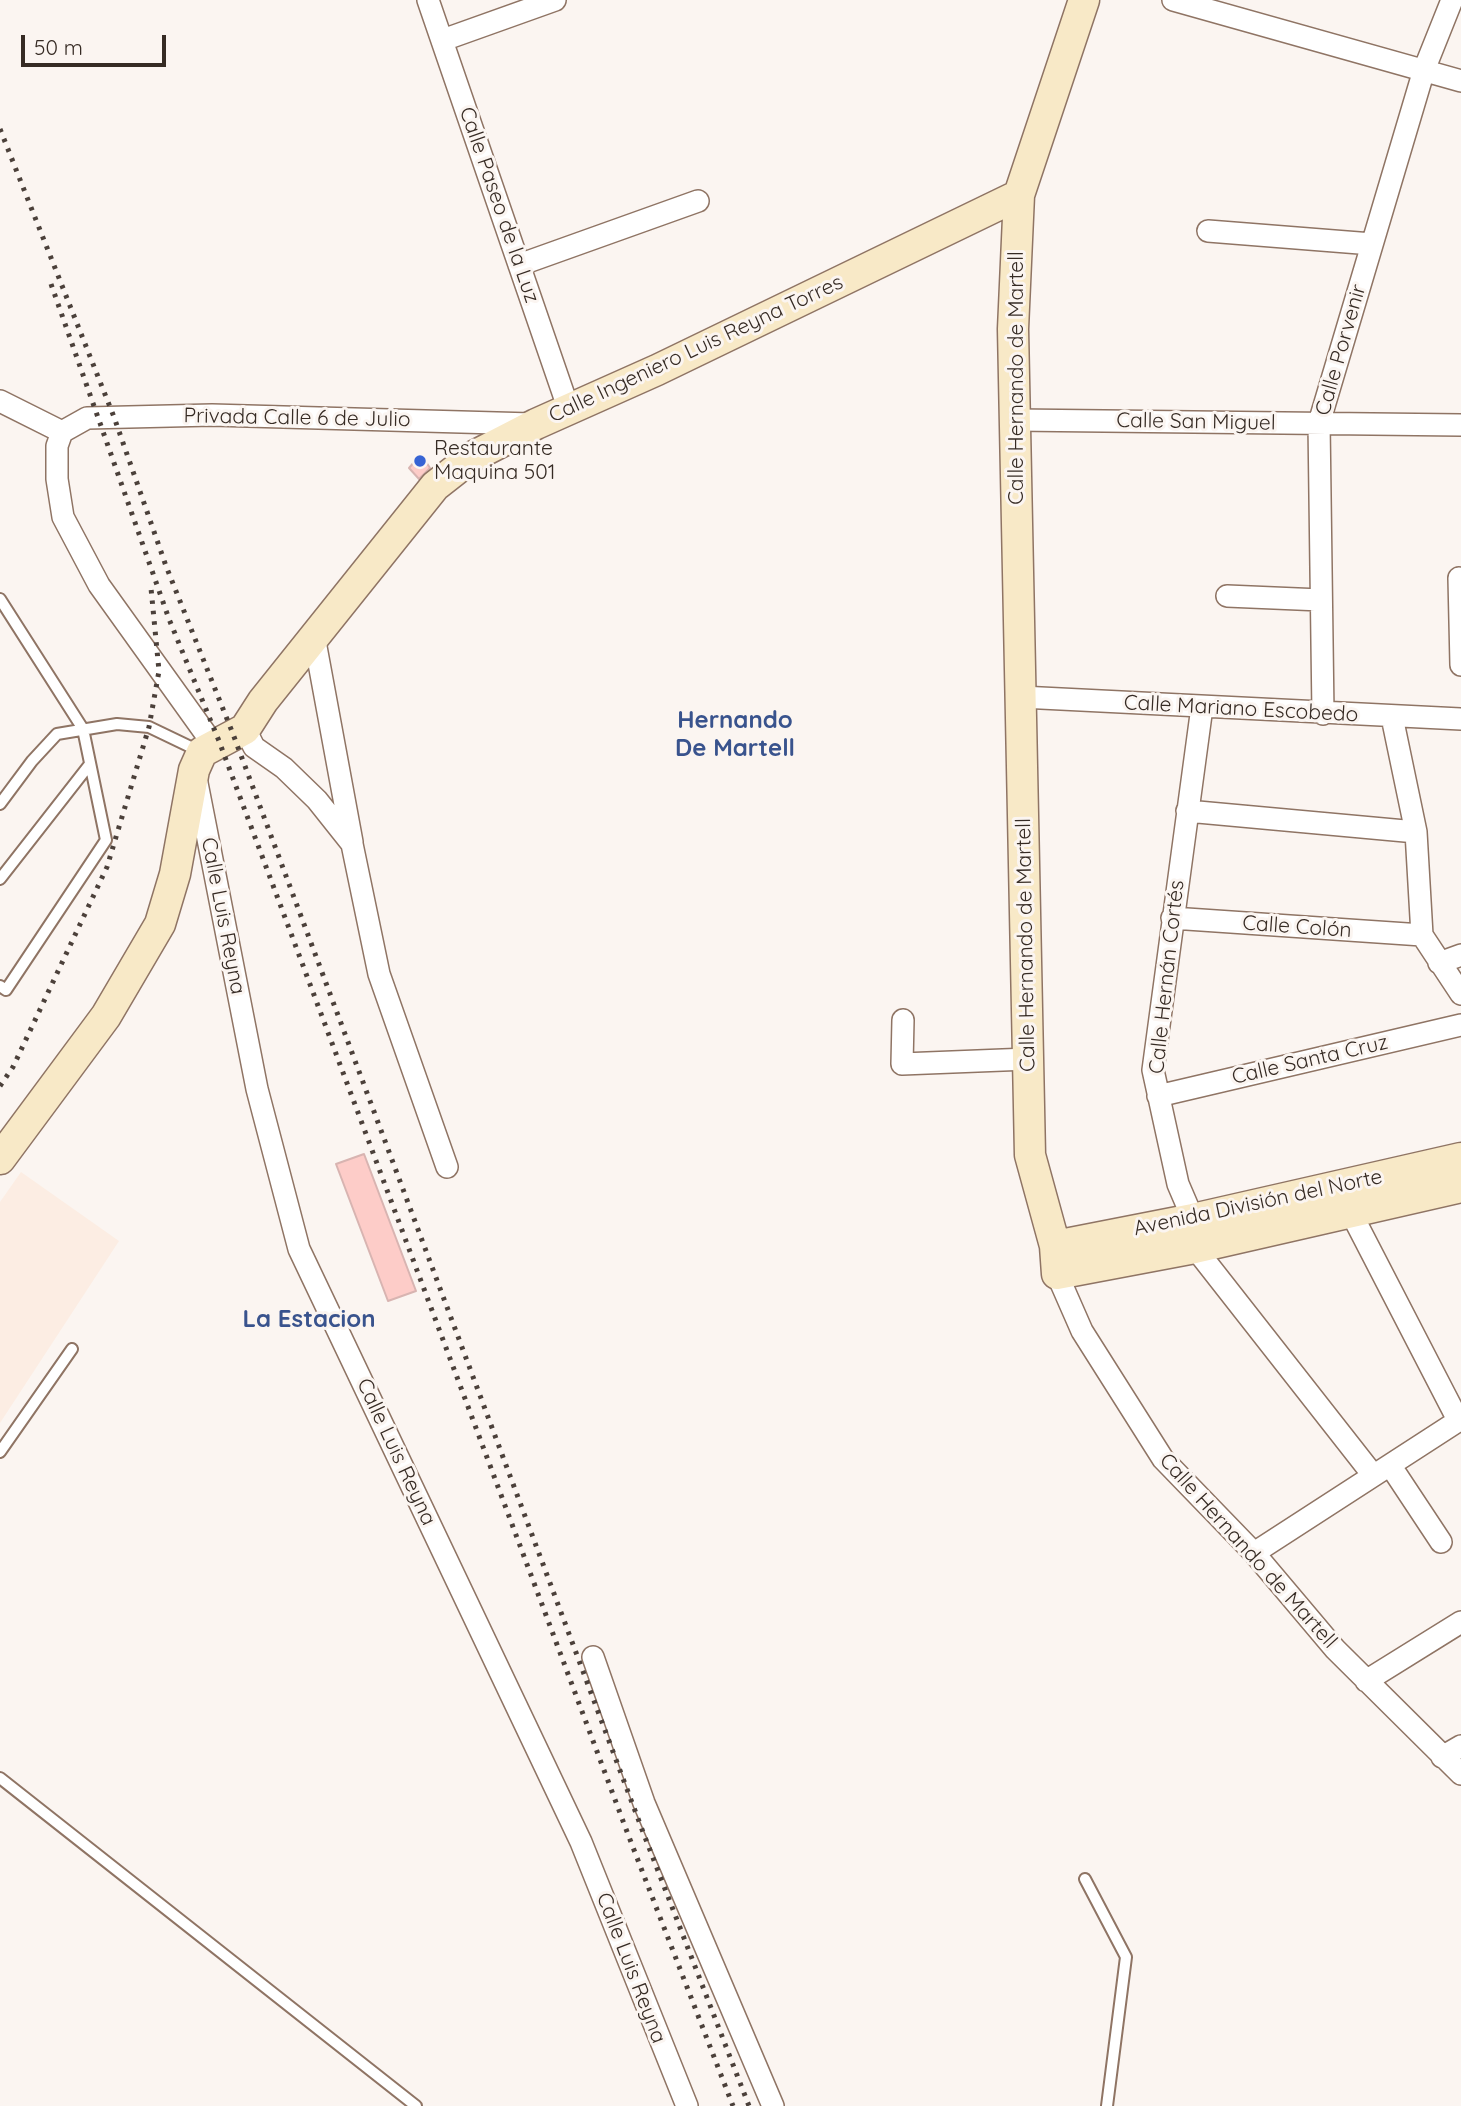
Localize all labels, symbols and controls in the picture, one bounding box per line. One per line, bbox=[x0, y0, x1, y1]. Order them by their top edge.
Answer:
scale bar bbox=[24, 21, 170, 65]
text: 50 m bbox=[34, 34, 83, 60]
street label: Calle Paseo de la Luz bbox=[454, 104, 544, 306]
street label: Calle Hernando de Martell bbox=[1004, 251, 1030, 505]
street label: Calle Ingeniero Luis Reyna Torres bbox=[545, 270, 847, 428]
street label: Calle Porvenir bbox=[1310, 282, 1372, 418]
street label: Privada Calle 6 de Julio bbox=[183, 403, 411, 433]
street label: Calle San Miguel bbox=[1116, 408, 1276, 436]
place label: Restaurante Maquina 501 bbox=[434, 436, 556, 486]
marker: Restaurante Maquina 501 bbox=[412, 453, 428, 469]
street label: Calle Mariano Escobedo bbox=[1123, 690, 1359, 728]
district label: Hernando De Martell bbox=[675, 707, 795, 763]
street label: Calle Hernando de Martell bbox=[1011, 818, 1041, 1072]
street label: Calle Luis Reyna bbox=[195, 835, 251, 997]
street label: Calle Hernán Cortés bbox=[1144, 879, 1190, 1075]
street label: Calle Colón bbox=[1241, 911, 1353, 943]
street label: Calle Santa Cruz bbox=[1229, 1030, 1391, 1090]
street label: Avenida División del Norte bbox=[1131, 1164, 1385, 1242]
district label: La Estacion bbox=[243, 1306, 375, 1334]
street label: Calle Luis Reyna bbox=[351, 1375, 441, 1529]
street label: Calle Hernando de Martell bbox=[1154, 1448, 1342, 1654]
street label: Calle Luis Reyna bbox=[591, 1889, 671, 2047]

